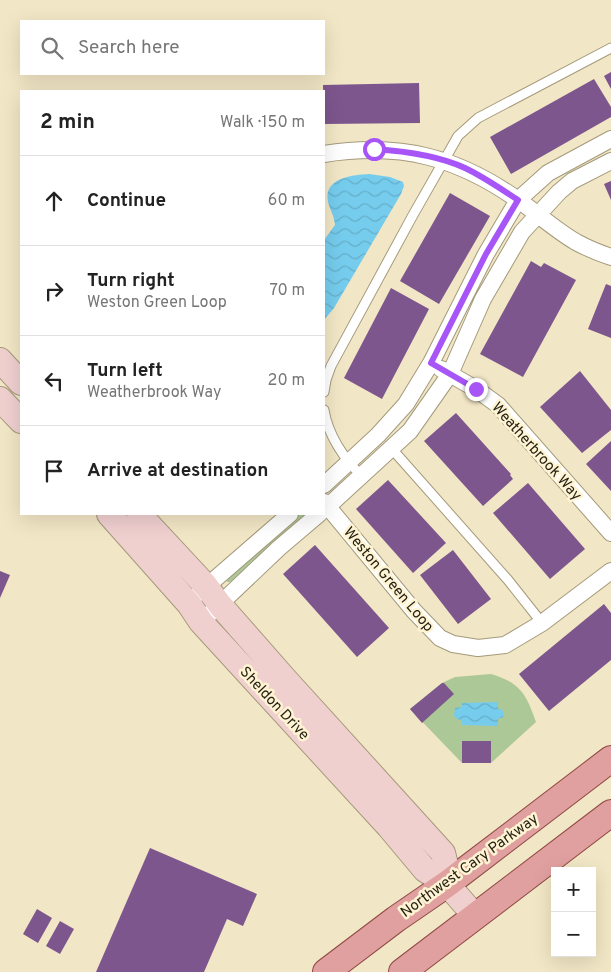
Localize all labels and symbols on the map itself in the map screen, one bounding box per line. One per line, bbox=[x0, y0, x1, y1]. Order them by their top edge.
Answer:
route start bbox=[363, 138, 386, 161]
route end bbox=[465, 378, 488, 401]
street label: Weatherbrook Way bbox=[487, 399, 585, 505]
street label: Weston Green Loop bbox=[338, 524, 437, 636]
street label: Sheldon Drive bbox=[235, 663, 313, 745]
street label: Northwest Cary Parkway bbox=[397, 810, 542, 923]

